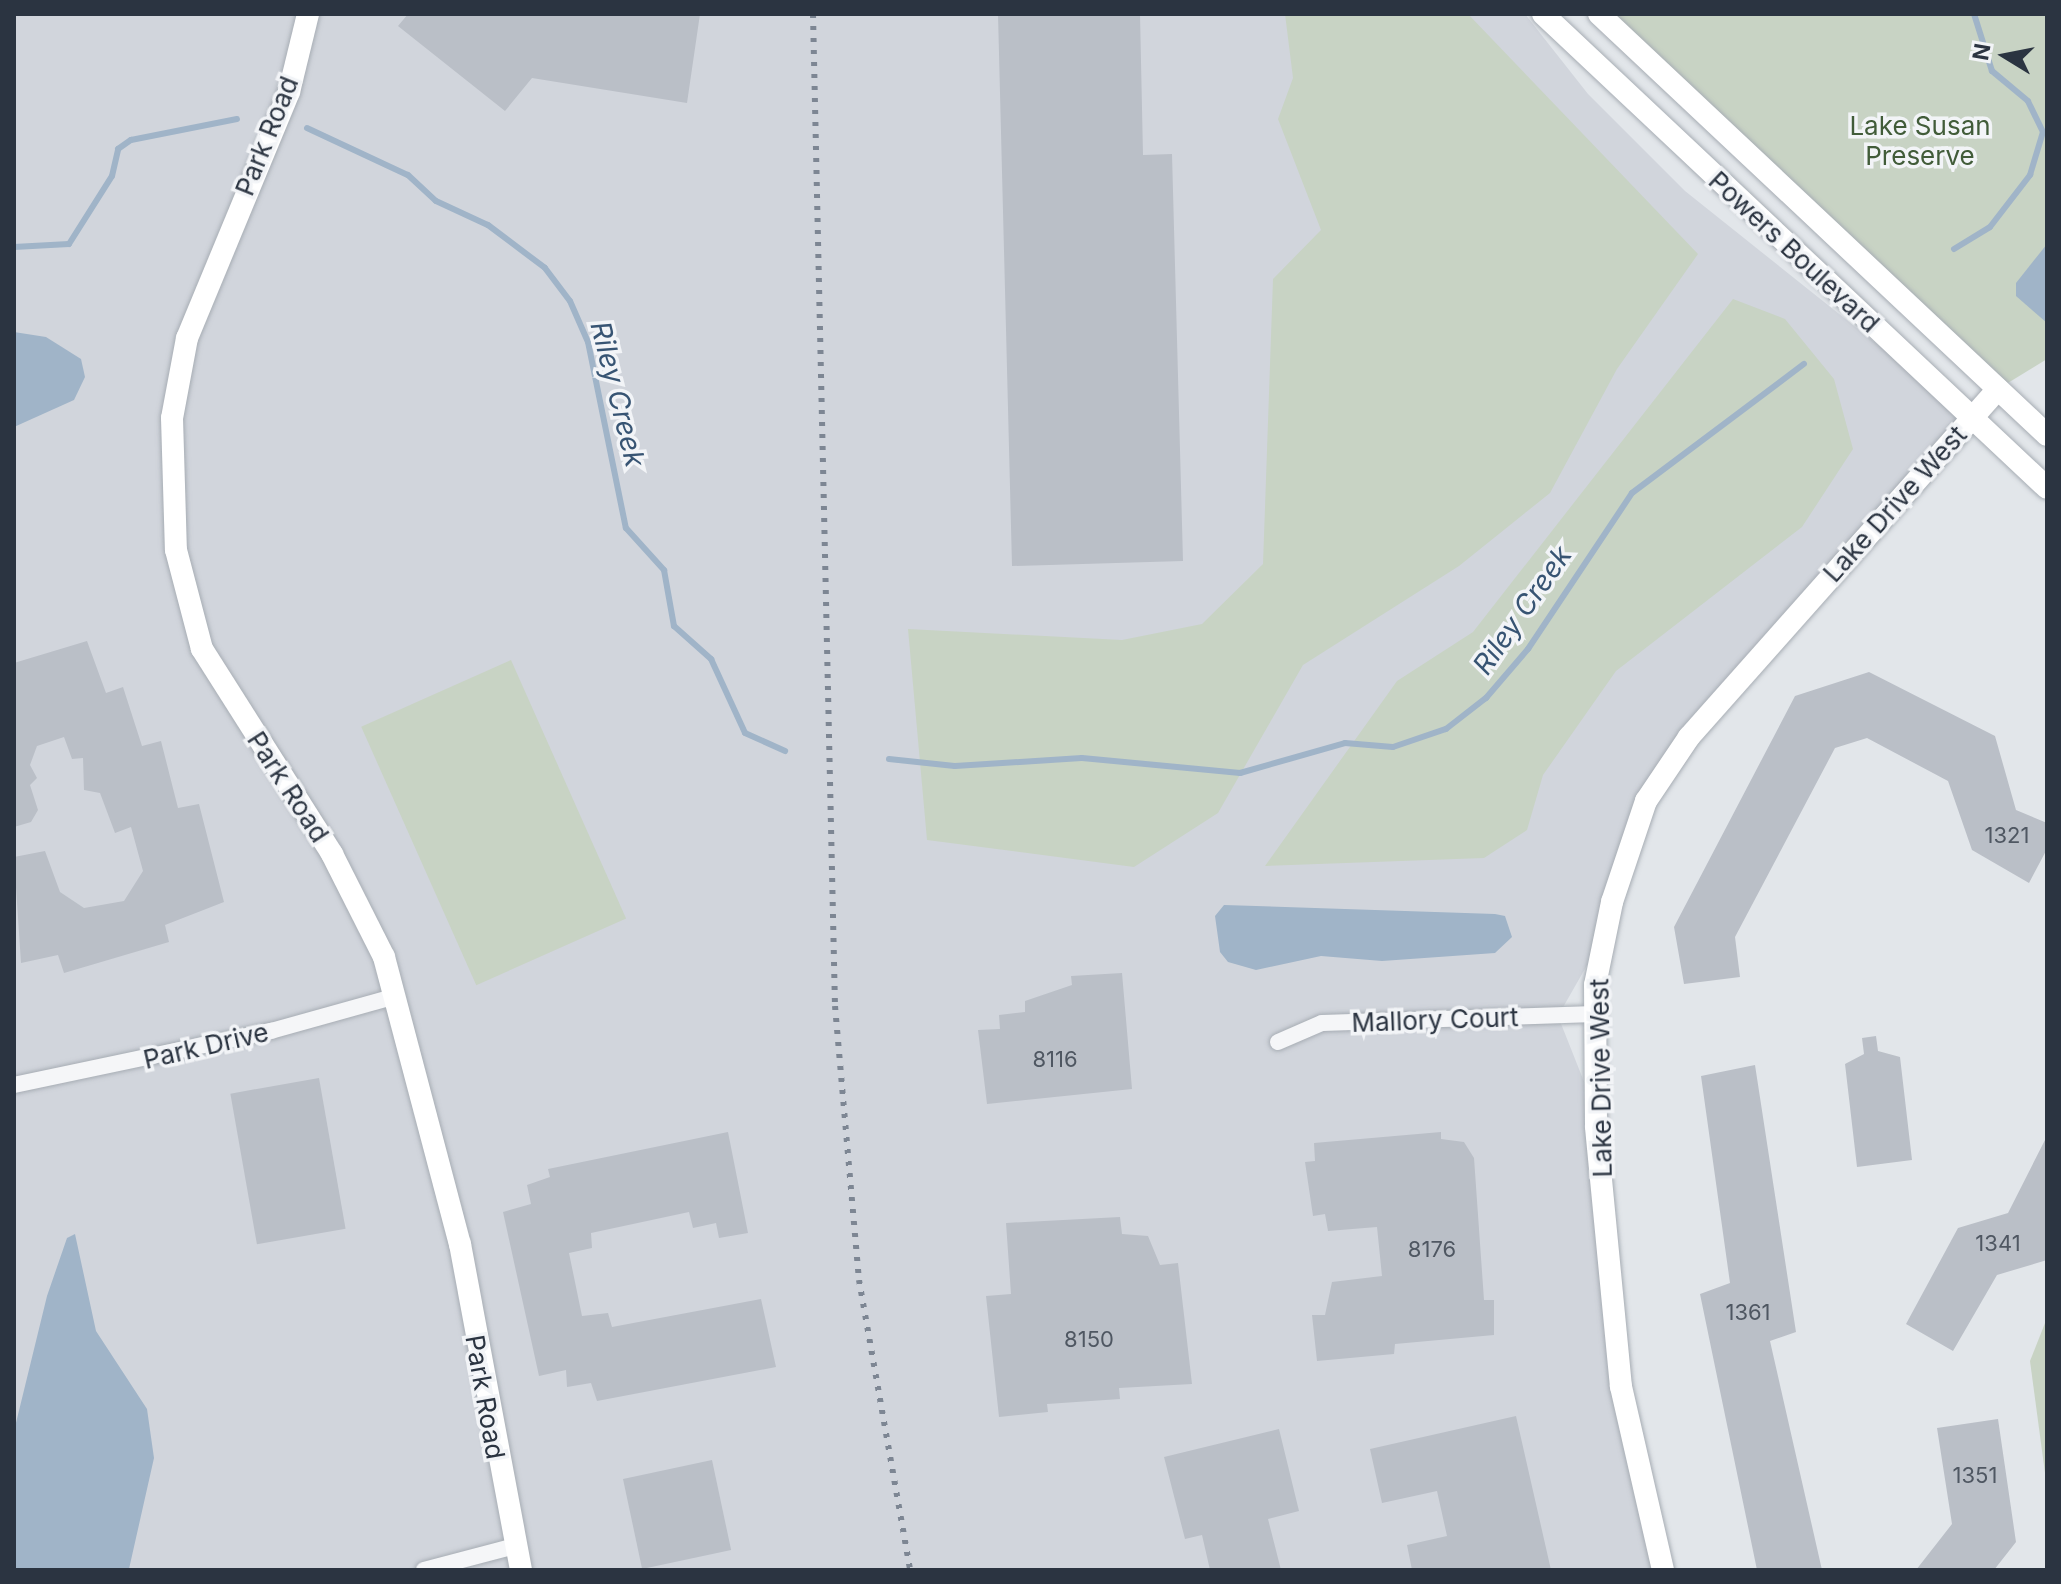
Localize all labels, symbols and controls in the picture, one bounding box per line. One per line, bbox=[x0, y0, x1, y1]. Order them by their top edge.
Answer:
north arrow bbox=[1965, 16, 2045, 96]
text: N bbox=[1967, 41, 1996, 62]
street label: Park Road bbox=[229, 72, 305, 200]
park label: Lake Susan Preserve bbox=[1849, 110, 1991, 172]
street label: Powers Boulevard bbox=[1702, 165, 1886, 339]
water label: Riley Creek bbox=[584, 318, 652, 470]
street label: Lake Drive West bbox=[1817, 420, 1973, 588]
water label: Riley Creek bbox=[1466, 539, 1578, 681]
street label: Park Road bbox=[241, 726, 335, 848]
house number: 1321 bbox=[1985, 823, 2029, 849]
street label: Lake Drive West bbox=[1584, 978, 1618, 1178]
street label: Mallory Court bbox=[1351, 1001, 1519, 1039]
street label: Park Drive bbox=[140, 1016, 272, 1076]
house number: 8116 bbox=[1032, 1047, 1078, 1073]
house number: 1341 bbox=[1975, 1231, 2021, 1257]
house number: 8176 bbox=[1408, 1237, 1456, 1263]
house number: 1361 bbox=[1725, 1300, 1771, 1326]
house number: 8150 bbox=[1064, 1327, 1114, 1353]
street label: Park Road bbox=[459, 1332, 511, 1462]
house number: 1351 bbox=[1953, 1463, 1997, 1489]

